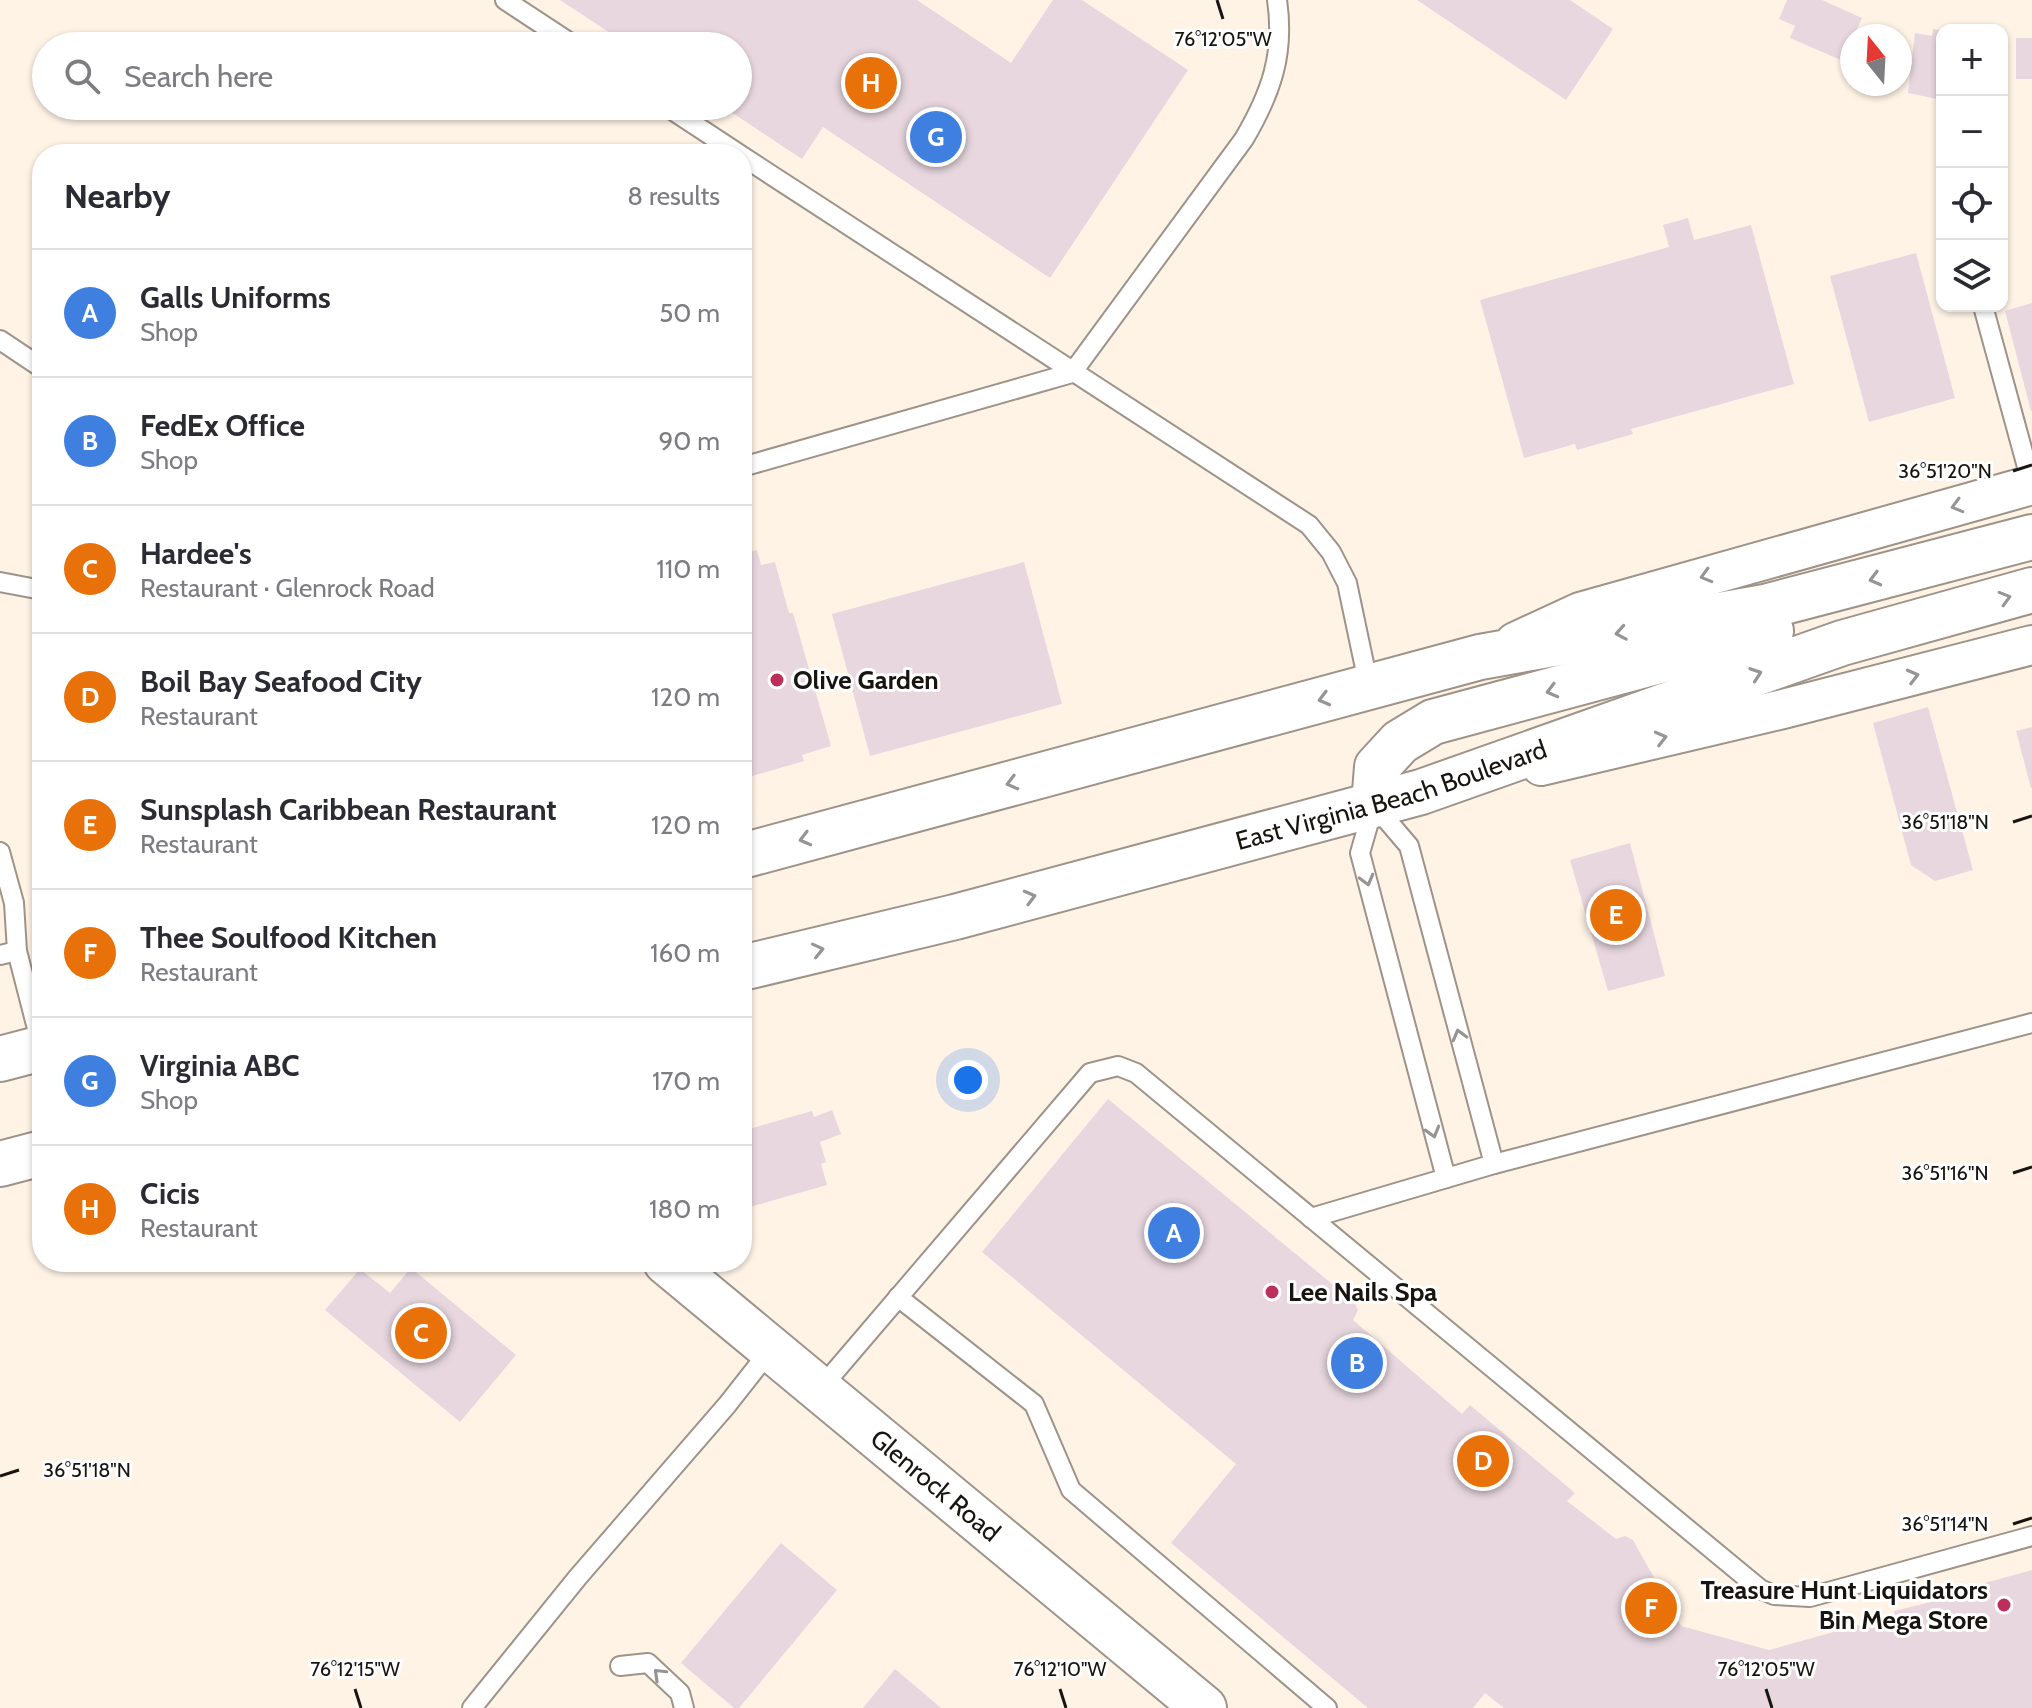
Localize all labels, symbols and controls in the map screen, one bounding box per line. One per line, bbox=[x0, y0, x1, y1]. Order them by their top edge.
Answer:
north arrow bbox=[1840, 24, 1912, 96]
map controls bbox=[1936, 24, 2008, 312]
button: + bbox=[1936, 24, 2008, 96]
text: 76°12'05"W bbox=[1174, 27, 1272, 51]
search box bbox=[32, 32, 752, 120]
pin: H bbox=[845, 53, 897, 113]
icon: search bbox=[60, 54, 104, 98]
text: Search here bbox=[124, 58, 273, 95]
button: − bbox=[1936, 96, 2008, 168]
pin: G bbox=[910, 107, 962, 167]
button: locate bbox=[1936, 168, 2008, 240]
text: Nearby bbox=[64, 175, 171, 217]
text: 8 results bbox=[627, 180, 720, 212]
button: layers bbox=[1936, 240, 2008, 312]
text: Galls Uniforms bbox=[140, 279, 331, 316]
text: A bbox=[82, 297, 98, 329]
text: 50 m bbox=[659, 297, 720, 329]
text: Shop bbox=[140, 316, 198, 348]
text: FedEx Office bbox=[140, 407, 305, 444]
text: B bbox=[82, 425, 98, 457]
text: 90 m bbox=[658, 425, 720, 457]
text: Shop bbox=[140, 444, 198, 476]
text: 36°51'20"N bbox=[1898, 459, 1992, 483]
one-way arrow bbox=[1950, 497, 1964, 513]
text: Hardee's bbox=[140, 535, 252, 572]
text: C bbox=[82, 553, 98, 585]
text: 110 m bbox=[656, 553, 720, 585]
one-way arrow bbox=[1700, 567, 1714, 583]
one-way arrow bbox=[1869, 569, 1883, 586]
text: Restaurant · Glenrock Road bbox=[140, 572, 435, 604]
one-way arrow bbox=[1997, 591, 2011, 607]
one-way arrow bbox=[1614, 623, 1628, 640]
text: Boil Bay Seafood City bbox=[140, 663, 422, 700]
place label: Olive Garden bbox=[793, 664, 939, 696]
one-way arrow bbox=[1748, 667, 1762, 684]
one-way arrow bbox=[1906, 668, 1920, 685]
marker: Olive Garden bbox=[768, 671, 786, 689]
text: D bbox=[81, 681, 99, 713]
text: 120 m bbox=[651, 681, 720, 713]
one-way arrow bbox=[1545, 681, 1559, 698]
one-way arrow bbox=[1317, 690, 1331, 707]
text: Restaurant bbox=[140, 700, 258, 732]
one-way arrow bbox=[1653, 731, 1667, 748]
street label: East Virginia Beach Boulevard bbox=[1232, 733, 1551, 857]
one-way arrow bbox=[1006, 774, 1020, 791]
text: Sunsplash Caribbean Restaurant bbox=[140, 791, 557, 828]
text: E bbox=[83, 809, 97, 841]
text: 120 m bbox=[651, 809, 720, 841]
text: 36°51'18"N bbox=[1901, 810, 1989, 834]
text: Restaurant bbox=[140, 828, 258, 860]
one-way arrow bbox=[798, 830, 812, 847]
one-way arrow bbox=[1357, 873, 1374, 887]
pin: E bbox=[1590, 885, 1642, 945]
one-way arrow bbox=[1023, 890, 1037, 906]
text: Thee Soulfood Kitchen bbox=[140, 919, 437, 956]
text: F bbox=[83, 937, 97, 969]
text: 160 m bbox=[650, 937, 720, 969]
one-way arrow bbox=[810, 942, 824, 959]
text: Restaurant bbox=[140, 956, 258, 988]
one-way arrow bbox=[1452, 1029, 1469, 1042]
text: Virginia ABC bbox=[140, 1047, 300, 1084]
your location bbox=[948, 1060, 988, 1100]
text: G bbox=[81, 1065, 99, 1097]
text: 170 m bbox=[652, 1065, 720, 1097]
text: Shop bbox=[140, 1084, 198, 1116]
one-way arrow bbox=[1423, 1124, 1440, 1138]
text: 36°51'16"N bbox=[1902, 1161, 1988, 1185]
text: Cicis bbox=[140, 1175, 200, 1212]
text: H bbox=[81, 1193, 99, 1225]
text: 180 m bbox=[649, 1193, 720, 1225]
pin: A bbox=[1148, 1203, 1200, 1263]
text: Restaurant bbox=[140, 1212, 258, 1244]
place label: Lee Nails Spa bbox=[1288, 1276, 1437, 1308]
marker: Lee Nails Spa bbox=[1263, 1283, 1281, 1301]
pin: C bbox=[395, 1303, 447, 1363]
pin: B bbox=[1331, 1333, 1383, 1393]
street label: Glenrock Road bbox=[864, 1422, 1007, 1548]
pin: D bbox=[1457, 1431, 1509, 1491]
text: 36°51'18"N bbox=[43, 1458, 131, 1482]
text: 36°51'14"N bbox=[1902, 1512, 1988, 1536]
place label: Treasure Hunt Liquidators Bin Mega Store bbox=[1700, 1574, 1988, 1636]
pin: F bbox=[1625, 1578, 1677, 1638]
marker: Treasure Hunt Liquidators Bin Mega Store bbox=[1995, 1596, 2013, 1614]
text: 76°12'15"W bbox=[310, 1657, 400, 1681]
text: 76°12'10"W bbox=[1014, 1657, 1106, 1681]
text: 76°12'05"W bbox=[1717, 1657, 1815, 1681]
one-way arrow bbox=[654, 1669, 669, 1683]

